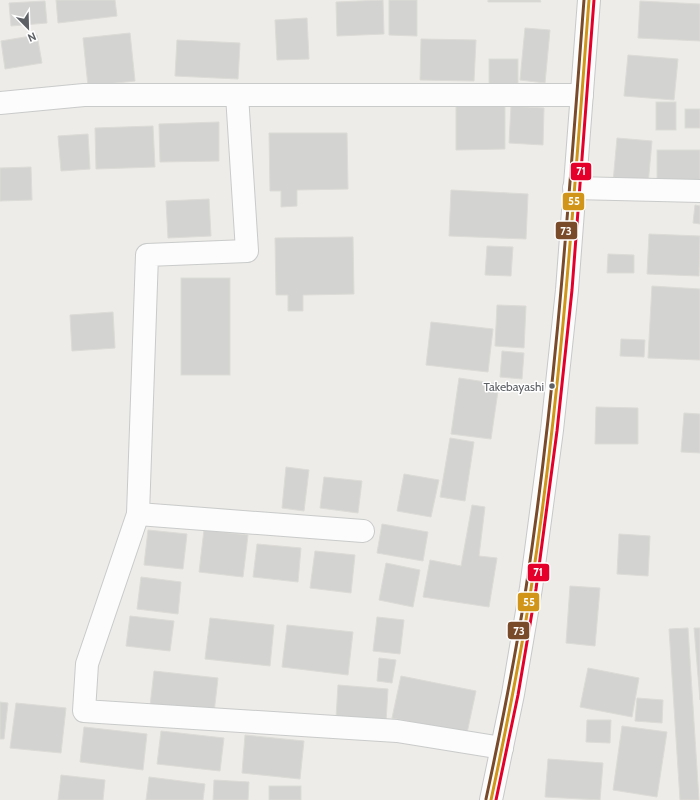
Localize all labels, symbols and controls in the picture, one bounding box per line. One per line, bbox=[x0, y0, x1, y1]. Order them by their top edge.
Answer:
north arrow bbox=[8, 8, 48, 48]
text: N bbox=[26, 29, 38, 45]
line badge: 71 bbox=[570, 162, 592, 181]
text: 71 bbox=[576, 164, 586, 178]
line badge: 55 bbox=[562, 192, 585, 211]
text: 55 bbox=[568, 194, 580, 208]
line badge: 73 bbox=[555, 221, 578, 240]
text: 73 bbox=[560, 224, 572, 238]
place label: Takebayashi bbox=[483, 379, 544, 394]
marker: Takebayashi bbox=[547, 381, 557, 391]
line badge: 71 bbox=[527, 563, 550, 582]
text: 71 bbox=[533, 565, 543, 579]
line badge: 55 bbox=[517, 592, 540, 612]
text: 55 bbox=[523, 595, 535, 609]
line badge: 73 bbox=[507, 621, 530, 640]
text: 73 bbox=[513, 624, 525, 638]

